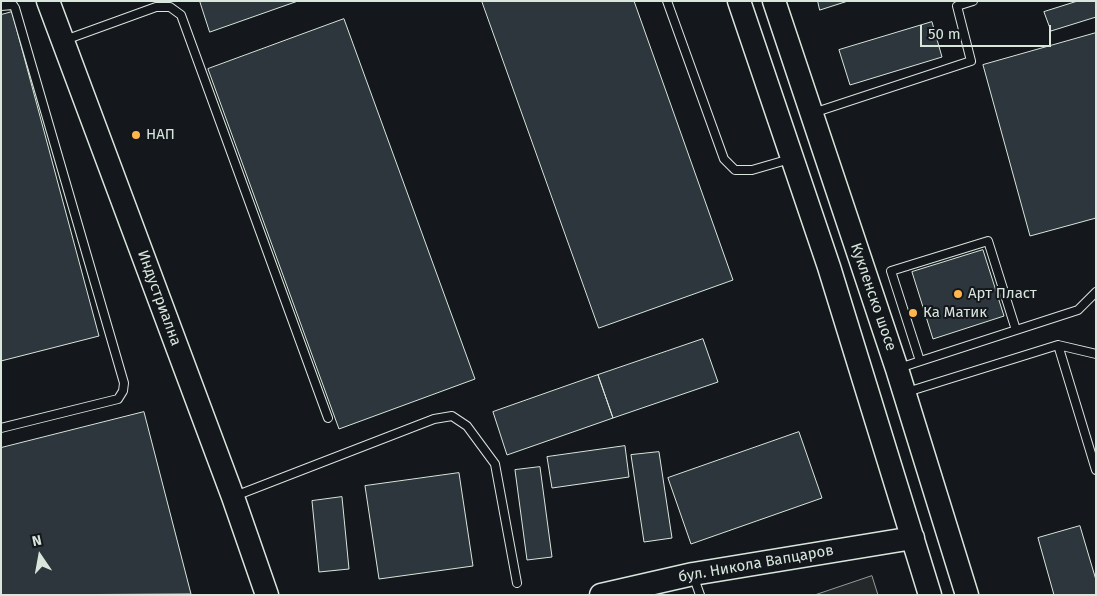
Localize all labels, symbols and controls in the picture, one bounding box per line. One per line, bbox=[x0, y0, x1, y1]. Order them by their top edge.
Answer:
scale bar bbox=[922, 15, 1053, 47]
text: 50 m bbox=[928, 25, 961, 43]
place label: НАП bbox=[146, 126, 175, 144]
marker: НАП bbox=[130, 129, 142, 141]
street label: Кукленско шосе bbox=[846, 241, 900, 353]
street label: Индустриална bbox=[133, 248, 185, 348]
place label: Арт Пласт bbox=[968, 285, 1037, 303]
marker: Арт Пласт bbox=[952, 288, 964, 300]
place label: Ка Матик bbox=[923, 304, 987, 322]
marker: Ка Матик bbox=[907, 307, 919, 319]
north arrow bbox=[15, 531, 65, 581]
text: N bbox=[30, 532, 43, 550]
street label: бул. Никола Вапцаров bbox=[677, 541, 835, 587]

